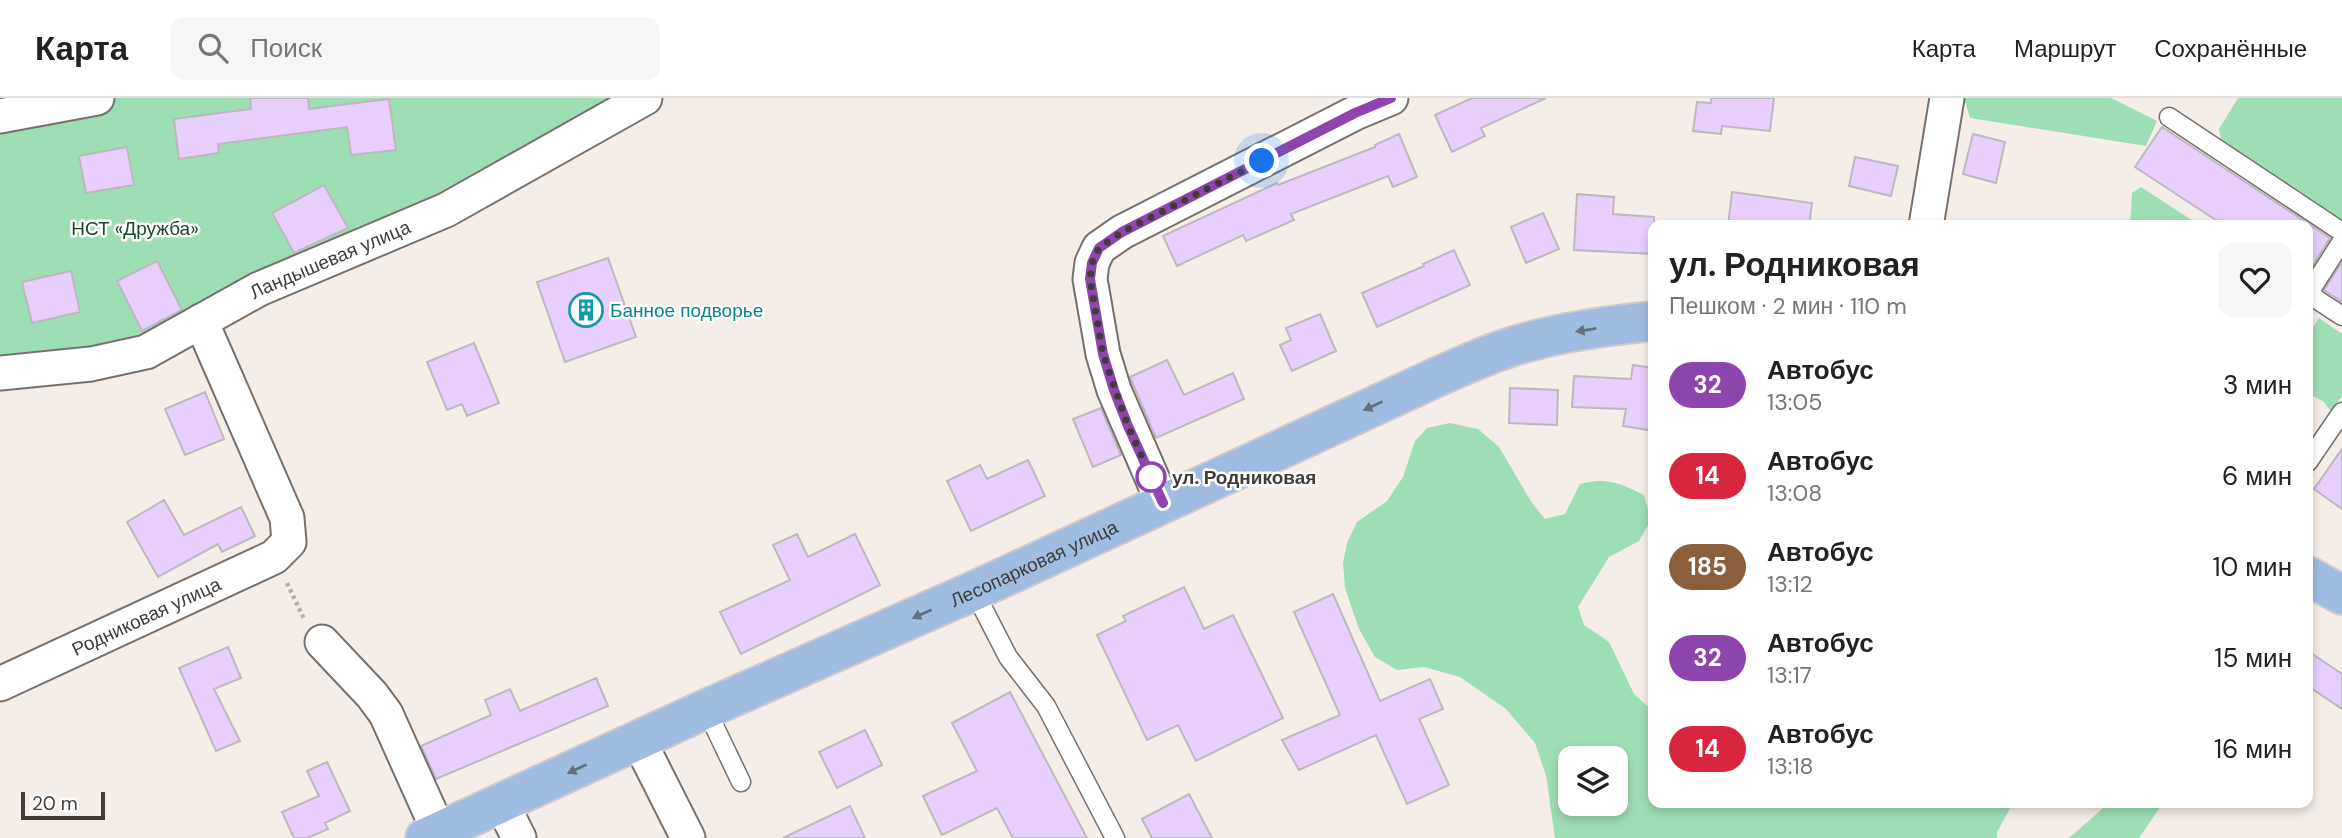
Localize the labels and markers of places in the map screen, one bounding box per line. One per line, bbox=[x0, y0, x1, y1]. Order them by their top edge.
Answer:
building icon: Банное подворье bbox=[567, 291, 605, 329]
place label: Банное подворье bbox=[610, 298, 763, 323]
marker: ул. Родниковая bbox=[1136, 462, 1166, 492]
place label: ул. Родниковая bbox=[1172, 465, 1316, 490]

